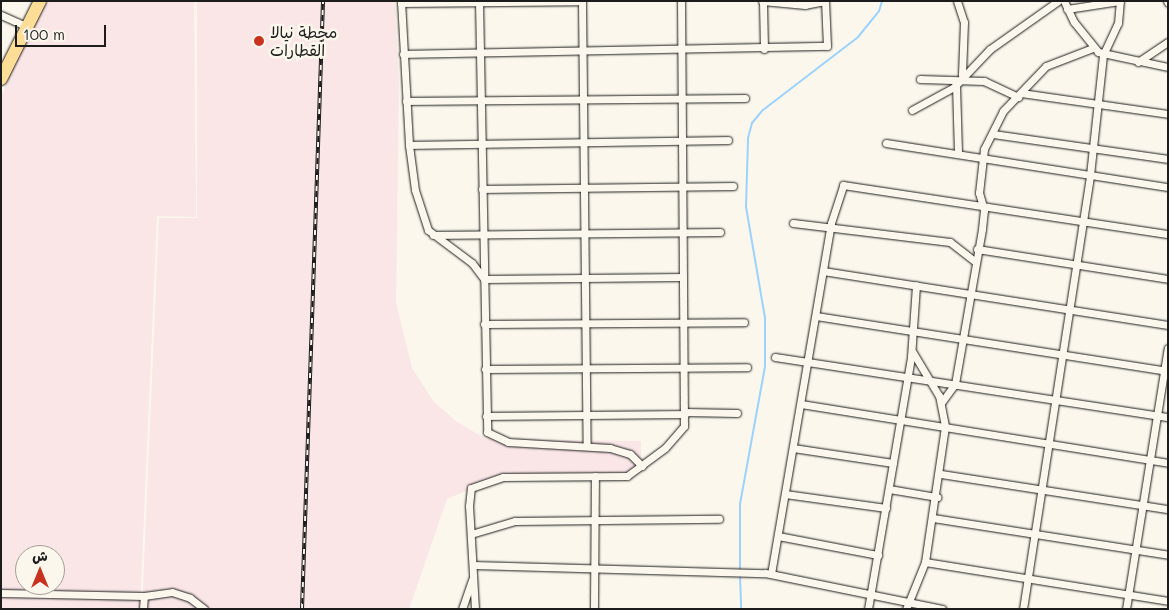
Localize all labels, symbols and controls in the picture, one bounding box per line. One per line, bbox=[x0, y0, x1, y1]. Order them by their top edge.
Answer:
scale bar bbox=[18, 15, 109, 47]
place label: محطة نيالا القطارات bbox=[270, 22, 337, 60]
text: 100 m bbox=[23, 24, 65, 44]
marker: محطة نيالا القطارات bbox=[252, 34, 266, 48]
north arrow bbox=[15, 545, 65, 595]
text: ش bbox=[32, 546, 48, 565]

